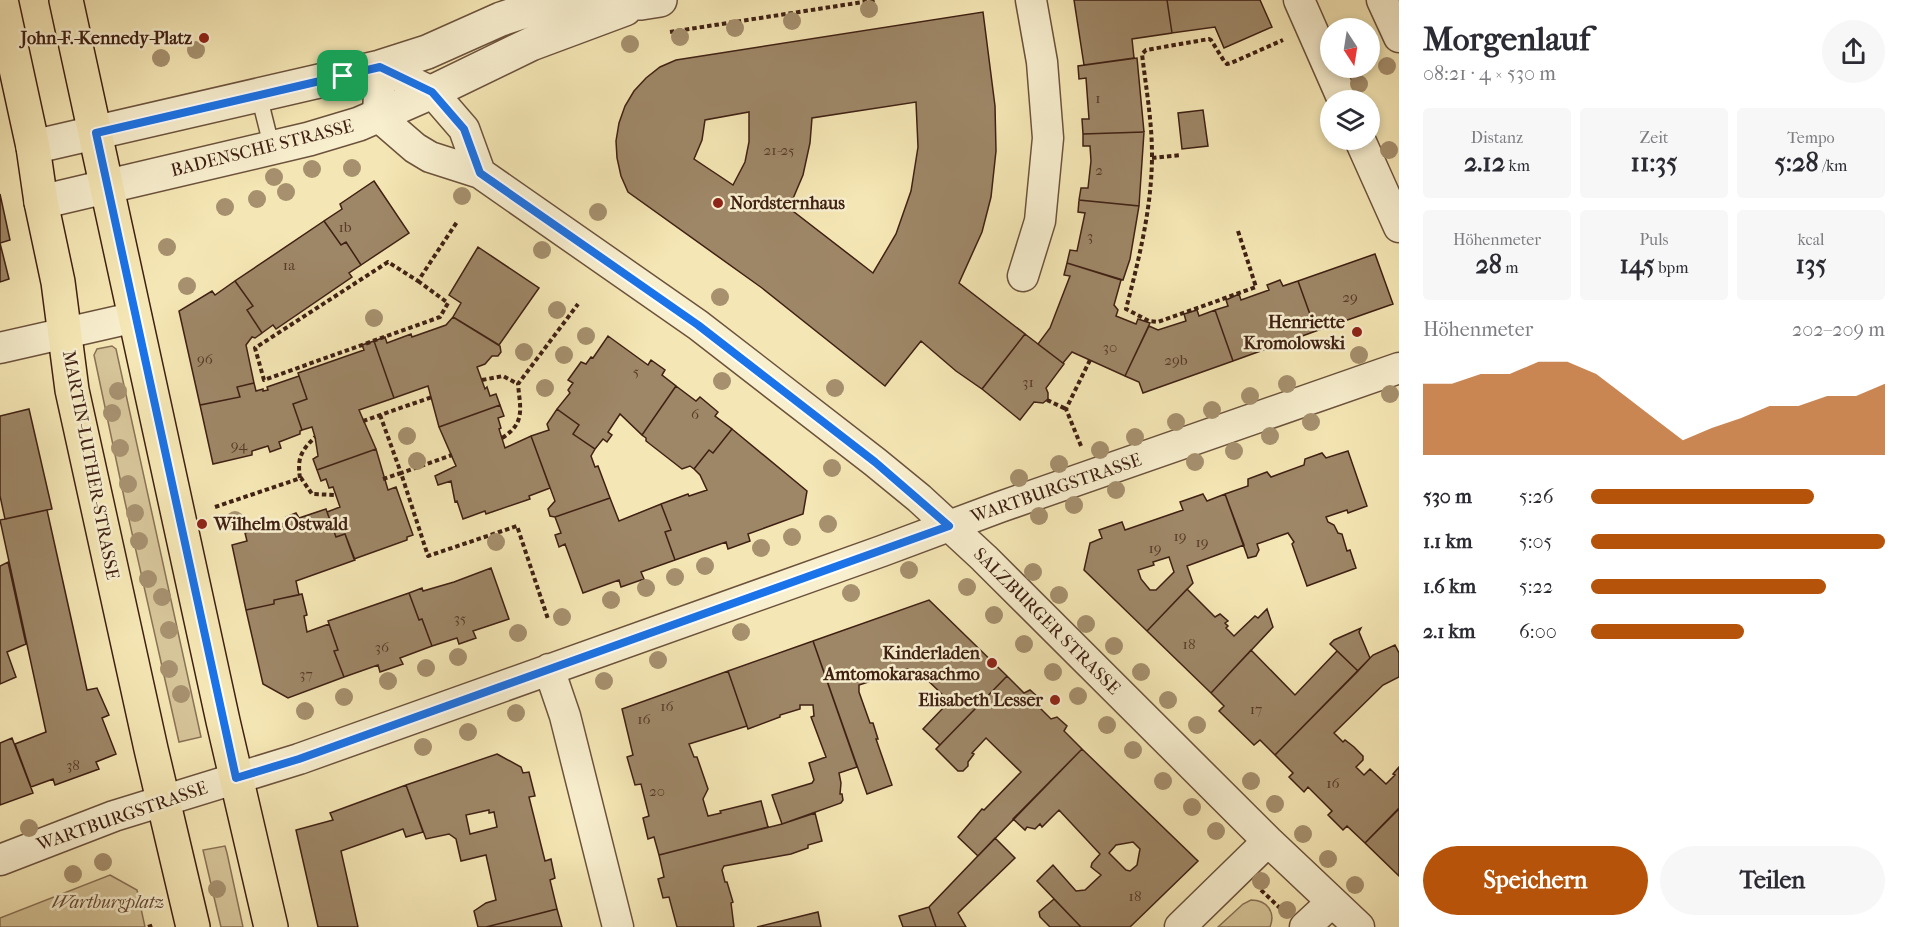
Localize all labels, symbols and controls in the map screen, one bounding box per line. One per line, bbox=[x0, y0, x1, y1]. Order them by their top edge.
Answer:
north arrow bbox=[1320, 18, 1380, 78]
map controls bbox=[1320, 18, 1380, 150]
text: Morgenlauf bbox=[1423, 20, 1590, 59]
button: share bbox=[1822, 20, 1885, 83]
place label: John-F.-Kennedy-Platz bbox=[19, 28, 192, 49]
marker: John-F.-Kennedy-Platz bbox=[197, 31, 211, 45]
pin bbox=[317, 50, 368, 101]
icon: arrive bbox=[326, 59, 359, 92]
text: 08:21 · 4 × 530 m bbox=[1423, 62, 1556, 85]
house number: 1 bbox=[1095, 89, 1101, 107]
button: layers bbox=[1320, 90, 1380, 150]
street label: BADENSCHE STRASSE bbox=[169, 116, 356, 181]
text: Distanz bbox=[1471, 128, 1523, 147]
text: Zeit bbox=[1639, 128, 1669, 147]
text: Tempo bbox=[1787, 128, 1835, 147]
house number: 21-25 bbox=[763, 141, 795, 159]
text: 2.12 bbox=[1464, 147, 1505, 178]
text: 11:35 bbox=[1631, 147, 1677, 178]
text: 5:28 bbox=[1775, 147, 1819, 178]
text: km bbox=[1505, 156, 1530, 175]
text: /km bbox=[1819, 156, 1847, 175]
house number: 2 bbox=[1095, 161, 1103, 179]
place label: Nordsternhaus bbox=[730, 193, 845, 214]
marker: Nordsternhaus bbox=[711, 196, 725, 210]
house number: 1b bbox=[338, 218, 352, 236]
house number: 3 bbox=[1087, 227, 1093, 245]
text: Höhenmeter bbox=[1453, 230, 1541, 249]
text: Puls bbox=[1639, 230, 1669, 249]
text: kcal bbox=[1798, 230, 1824, 249]
text: 28 bbox=[1475, 249, 1502, 280]
text: 145 bbox=[1620, 249, 1655, 280]
text: 135 bbox=[1795, 249, 1827, 280]
house number: 1a bbox=[283, 256, 296, 274]
text: m bbox=[1502, 258, 1519, 277]
text: bpm bbox=[1655, 258, 1688, 277]
house number: 29 bbox=[1342, 288, 1358, 306]
place label: Henriette Kromolowski bbox=[1243, 312, 1346, 354]
text: Höhenmeter bbox=[1423, 318, 1533, 341]
text: 202–209 m bbox=[1792, 318, 1885, 341]
marker: Henriette Kromolowski bbox=[1350, 325, 1364, 339]
house number: 30 bbox=[1103, 338, 1117, 356]
street label: MARTIN-LUTHER-STRASSE bbox=[58, 349, 123, 582]
house number: 96 bbox=[197, 350, 214, 368]
house number: 29b bbox=[1164, 351, 1188, 369]
house number: 5 bbox=[633, 362, 639, 380]
house number: 31 bbox=[1022, 373, 1034, 391]
house number: 6 bbox=[691, 405, 700, 423]
house number: 94 bbox=[231, 436, 248, 454]
street label: WARTBURGSTRASSE bbox=[967, 449, 1144, 528]
text: 530 m bbox=[1423, 485, 1472, 508]
text: 5:26 bbox=[1519, 485, 1554, 508]
place label: Wilhelm Ostwald bbox=[213, 514, 349, 535]
marker: Wilhelm Ostwald bbox=[195, 517, 209, 531]
house number: 19 bbox=[1173, 527, 1187, 545]
text: 1.1 km bbox=[1423, 530, 1472, 553]
text: 5:05 bbox=[1519, 530, 1552, 553]
house number: 19 bbox=[1195, 533, 1209, 551]
house number: 19 bbox=[1148, 539, 1162, 557]
street label: SALZBURGER STRASSE bbox=[969, 544, 1124, 699]
text: 1.6 km bbox=[1423, 575, 1476, 598]
text: 5:22 bbox=[1519, 575, 1553, 598]
house number: 35 bbox=[454, 609, 466, 627]
text: 2.1 km bbox=[1423, 620, 1476, 643]
text: 6:00 bbox=[1519, 620, 1557, 643]
house number: 18 bbox=[1183, 635, 1195, 653]
house number: 36 bbox=[375, 638, 390, 656]
place label: Kinderladen Amtomokarasachmo bbox=[823, 643, 981, 685]
marker: Kinderladen Amtomokarasachmo bbox=[985, 656, 999, 670]
house number: 37 bbox=[299, 665, 313, 683]
place label: Elisabeth Lesser bbox=[918, 690, 1043, 711]
marker: Elisabeth Lesser bbox=[1048, 693, 1062, 707]
house number: 16 bbox=[660, 697, 675, 715]
house number: 17 bbox=[1250, 700, 1262, 718]
house number: 16 bbox=[637, 710, 652, 728]
house number: 38 bbox=[66, 756, 80, 774]
house number: 16 bbox=[1326, 774, 1341, 792]
street label: WARTBURGSTRASSE bbox=[33, 777, 210, 856]
house number: 20 bbox=[649, 782, 665, 800]
button: Speichern bbox=[1423, 846, 1648, 915]
button: Teilen bbox=[1660, 846, 1885, 915]
house number: 18 bbox=[1129, 887, 1141, 905]
park label: Wartburgplatz bbox=[52, 892, 164, 913]

